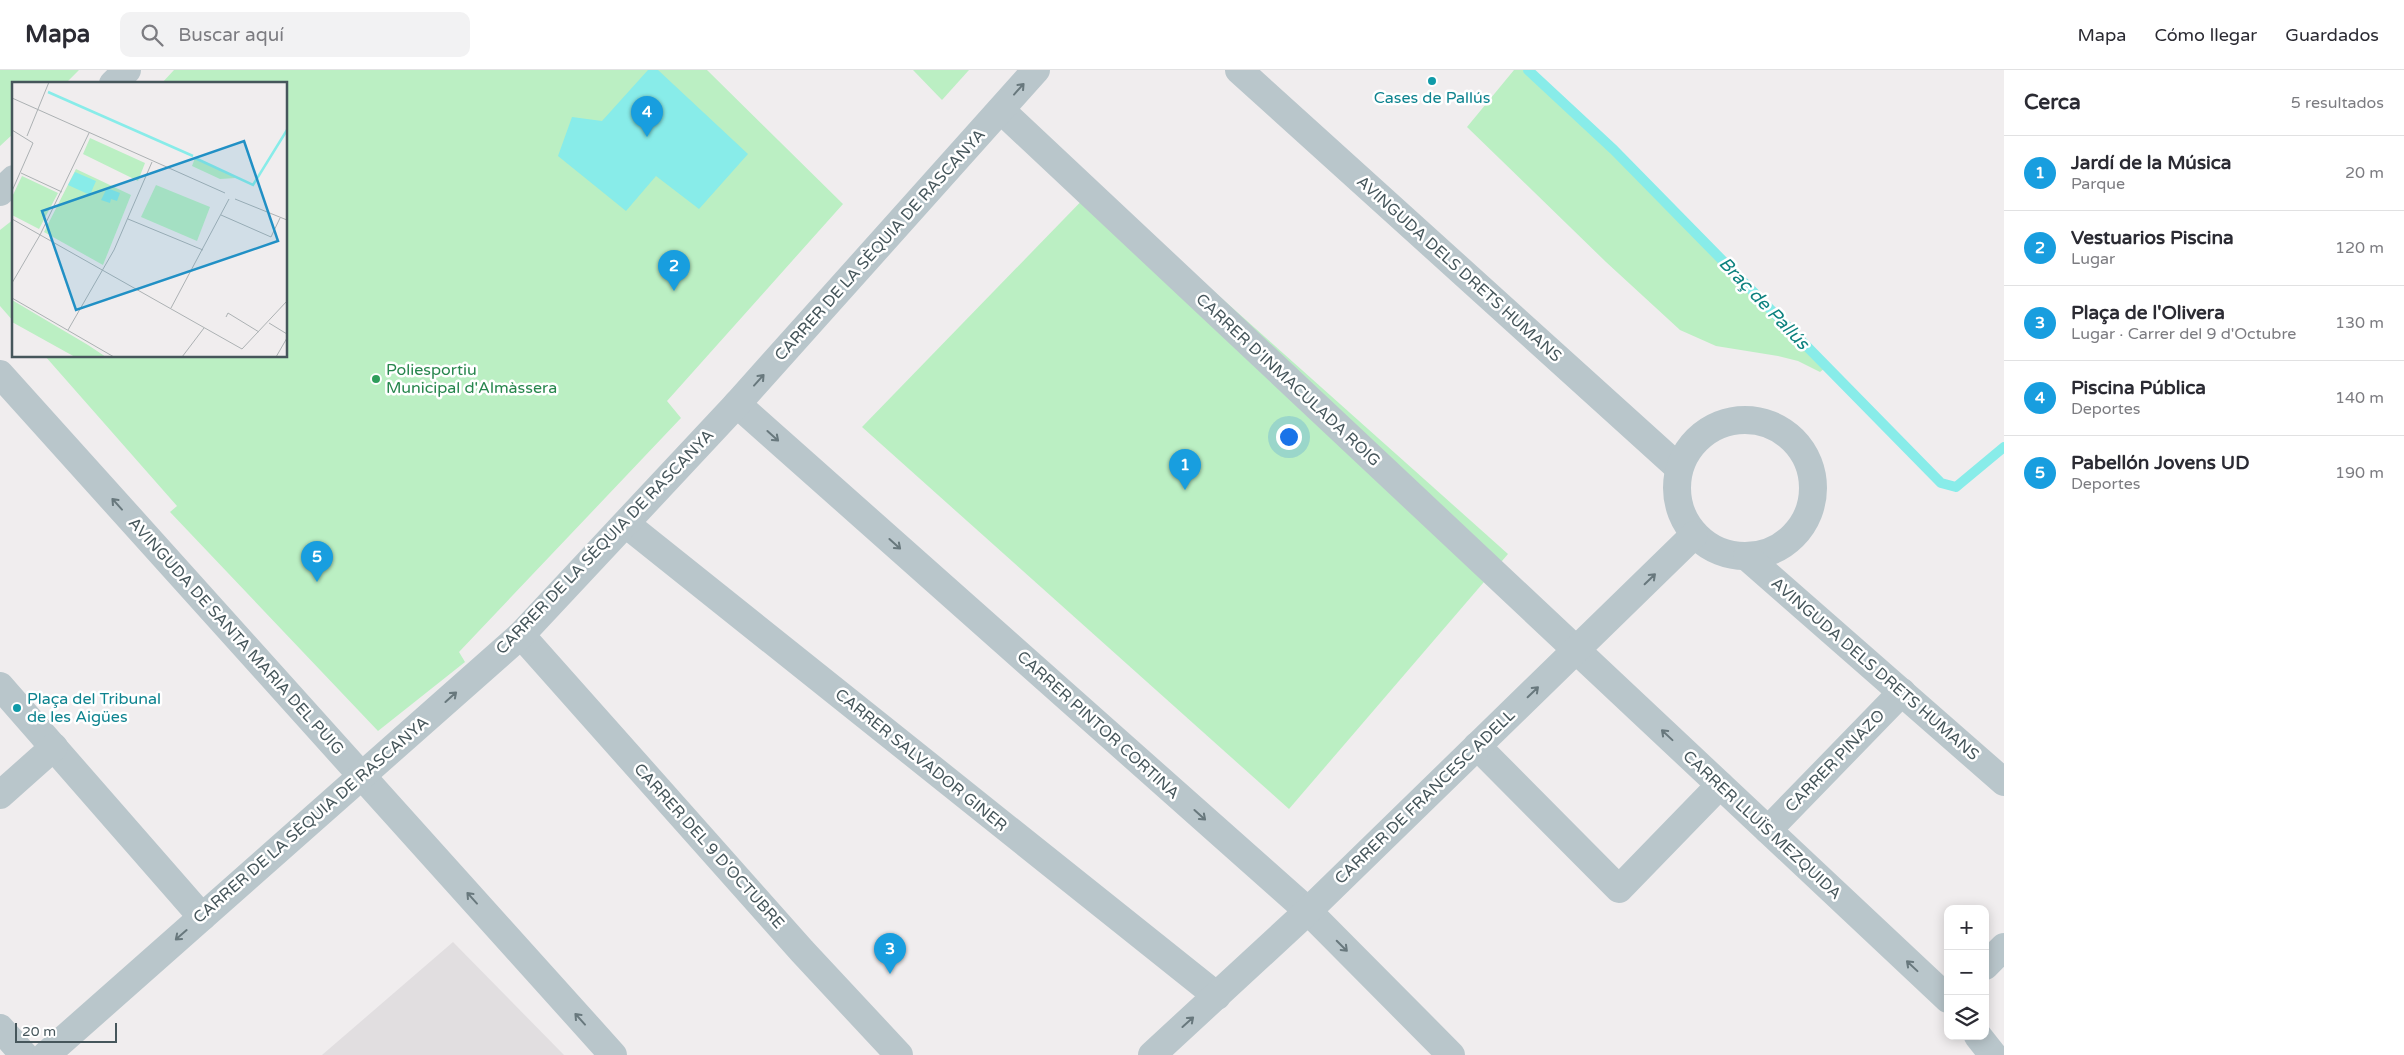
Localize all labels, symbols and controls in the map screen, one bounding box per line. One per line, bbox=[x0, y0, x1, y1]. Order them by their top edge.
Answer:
search box bbox=[120, 12, 470, 57]
text: Mapa bbox=[25, 20, 90, 49]
icon: search bbox=[138, 21, 166, 49]
text: Buscar aquí bbox=[178, 24, 284, 46]
text: Mapa bbox=[2077, 24, 2126, 46]
text: Cómo llegar bbox=[2154, 24, 2257, 46]
text: Guardados bbox=[2285, 24, 2379, 46]
marker: Cases de Pallús bbox=[1426, 75, 1438, 87]
inset map bbox=[12, 82, 288, 358]
one-way arrow bbox=[1013, 83, 1025, 96]
place label: Cases de Pallús bbox=[1374, 88, 1490, 108]
text: Cerca bbox=[2024, 90, 2081, 115]
text: 5 resultados bbox=[2291, 93, 2384, 113]
pin: 4 bbox=[631, 96, 663, 137]
street label: CARRER DE LA SÈQUIA DE RASCANYA bbox=[770, 125, 990, 365]
text: Jardí de la Música bbox=[2071, 152, 2232, 174]
text: 1 bbox=[2035, 163, 2045, 183]
text: 20 m bbox=[2345, 163, 2384, 183]
street label: AVINGUDA DELS DRETS HUMANS bbox=[1352, 172, 1566, 367]
text: Parque bbox=[2071, 174, 2125, 194]
text: Vestuarios Piscina bbox=[2071, 227, 2234, 249]
text: 2 bbox=[2035, 238, 2045, 258]
text: 120 m bbox=[2335, 238, 2384, 258]
text: Lugar bbox=[2071, 249, 2115, 269]
pin: 2 bbox=[658, 250, 690, 291]
water label: Braç de Pallús bbox=[1714, 252, 1815, 355]
street label: CARRER D'INMACULADA ROIG bbox=[1192, 289, 1384, 471]
text: Plaça de l'Olivera bbox=[2071, 302, 2225, 324]
text: 3 bbox=[2035, 313, 2045, 333]
text: 130 m bbox=[2335, 313, 2384, 333]
text: Lugar · Carrer del 9 d'Octubre bbox=[2071, 324, 2296, 344]
place label: Poliesportiu Municipal d'Almàssera bbox=[386, 360, 557, 398]
marker: Poliesportiu Municipal d'Almàssera bbox=[370, 373, 382, 385]
one-way arrow bbox=[753, 373, 764, 386]
text: Piscina Pública bbox=[2071, 377, 2206, 399]
text: 4 bbox=[2035, 388, 2045, 408]
text: 140 m bbox=[2335, 388, 2384, 408]
text: Deportes bbox=[2071, 399, 2140, 419]
your location bbox=[1276, 424, 1302, 450]
street label: CARRER DE LA SÈQUIA DE RASCANYA bbox=[492, 425, 718, 659]
one-way arrow bbox=[767, 430, 780, 442]
pin: 1 bbox=[1169, 449, 1201, 490]
text: Pabellón Jovens UD bbox=[2071, 452, 2250, 474]
text: 5 bbox=[2035, 463, 2045, 483]
text: 190 m bbox=[2335, 463, 2384, 483]
text: Deportes bbox=[2071, 474, 2140, 494]
one-way arrow bbox=[111, 497, 123, 510]
street label: AVINGUDA DE SANTA MARIA DEL PUIG bbox=[124, 513, 348, 759]
one-way arrow bbox=[888, 538, 901, 550]
pin: 5 bbox=[301, 541, 333, 582]
one-way arrow bbox=[1643, 573, 1656, 585]
street label: AVINGUDA DELS DRETS HUMANS bbox=[1767, 573, 1983, 765]
street label: CARRER PINTOR CORTINA bbox=[1013, 647, 1183, 803]
street label: CARRER SALVADOR GINER bbox=[831, 684, 1011, 836]
one-way arrow bbox=[1527, 686, 1539, 698]
place label: Plaça del Tribunal de les Aigües bbox=[27, 689, 161, 727]
one-way arrow bbox=[444, 691, 457, 703]
marker: Plaça del Tribunal de les Aigües bbox=[11, 702, 23, 714]
street label: CARRER DE FRANCESC ADELL bbox=[1331, 705, 1519, 889]
street label: CARRER PINAZO bbox=[1781, 706, 1889, 816]
street label: CARRER DE LA SÈQUIA DE RASCANYA bbox=[189, 712, 433, 928]
one-way arrow bbox=[1660, 729, 1673, 741]
street label: CARRER LLUÏS MEZQUIDA bbox=[1679, 746, 1846, 904]
street label: CARRER DEL 9 D'OCTUBRE bbox=[629, 759, 789, 933]
one-way arrow bbox=[1193, 809, 1206, 821]
one-way arrow bbox=[466, 891, 477, 904]
map controls bbox=[1944, 905, 1989, 1040]
button: + bbox=[1944, 905, 1989, 950]
one-way arrow bbox=[174, 930, 187, 941]
pin: 3 bbox=[874, 933, 906, 974]
one-way arrow bbox=[1336, 939, 1348, 952]
button: − bbox=[1944, 950, 1989, 995]
one-way arrow bbox=[1906, 960, 1919, 972]
button: layers bbox=[1944, 995, 1989, 1040]
one-way arrow bbox=[574, 1012, 586, 1025]
one-way arrow bbox=[1182, 1016, 1195, 1028]
scale bar bbox=[15, 1020, 118, 1043]
text: 20 m bbox=[22, 1023, 56, 1040]

